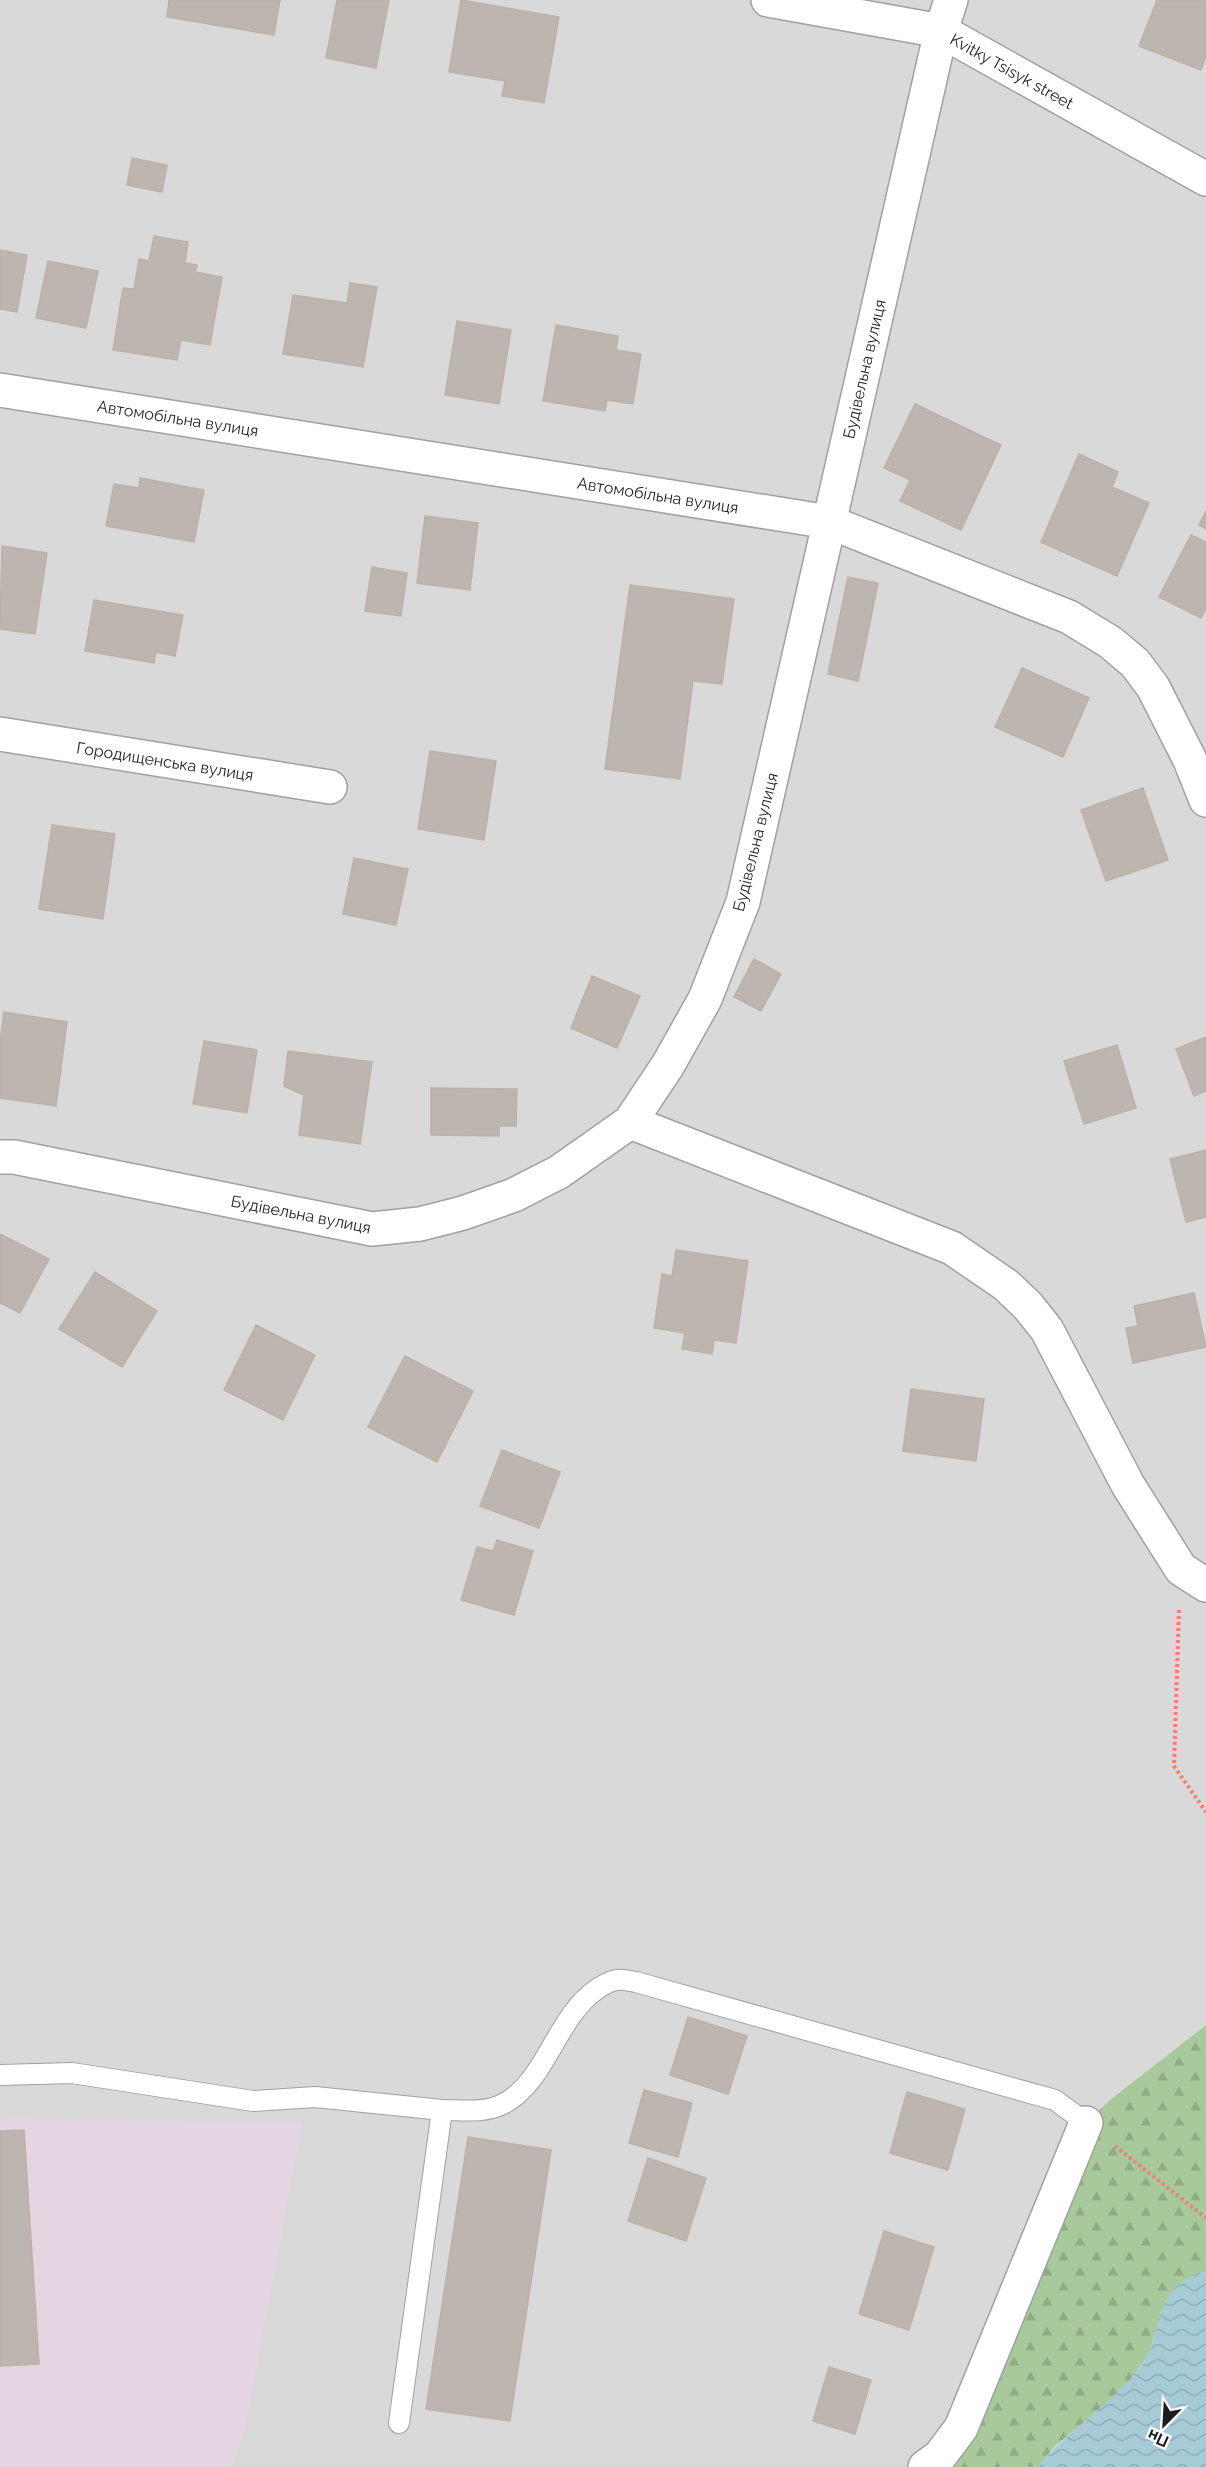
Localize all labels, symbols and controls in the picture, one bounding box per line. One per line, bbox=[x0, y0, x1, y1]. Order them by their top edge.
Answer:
street label: Kvitky Tsisyk street bbox=[947, 30, 1077, 114]
street label: Будівельна вулиця bbox=[839, 298, 890, 441]
street label: Автомобільна вулиця bbox=[96, 396, 260, 441]
street label: Автомобільна вулиця bbox=[576, 473, 740, 518]
street label: Городищенська вулиця bbox=[75, 738, 255, 785]
street label: Будівельна вулиця bbox=[729, 771, 782, 913]
street label: Будівельна вулиця bbox=[229, 1192, 373, 1237]
north arrow bbox=[1134, 2395, 1194, 2455]
text: Пн bbox=[1145, 2425, 1172, 2451]

